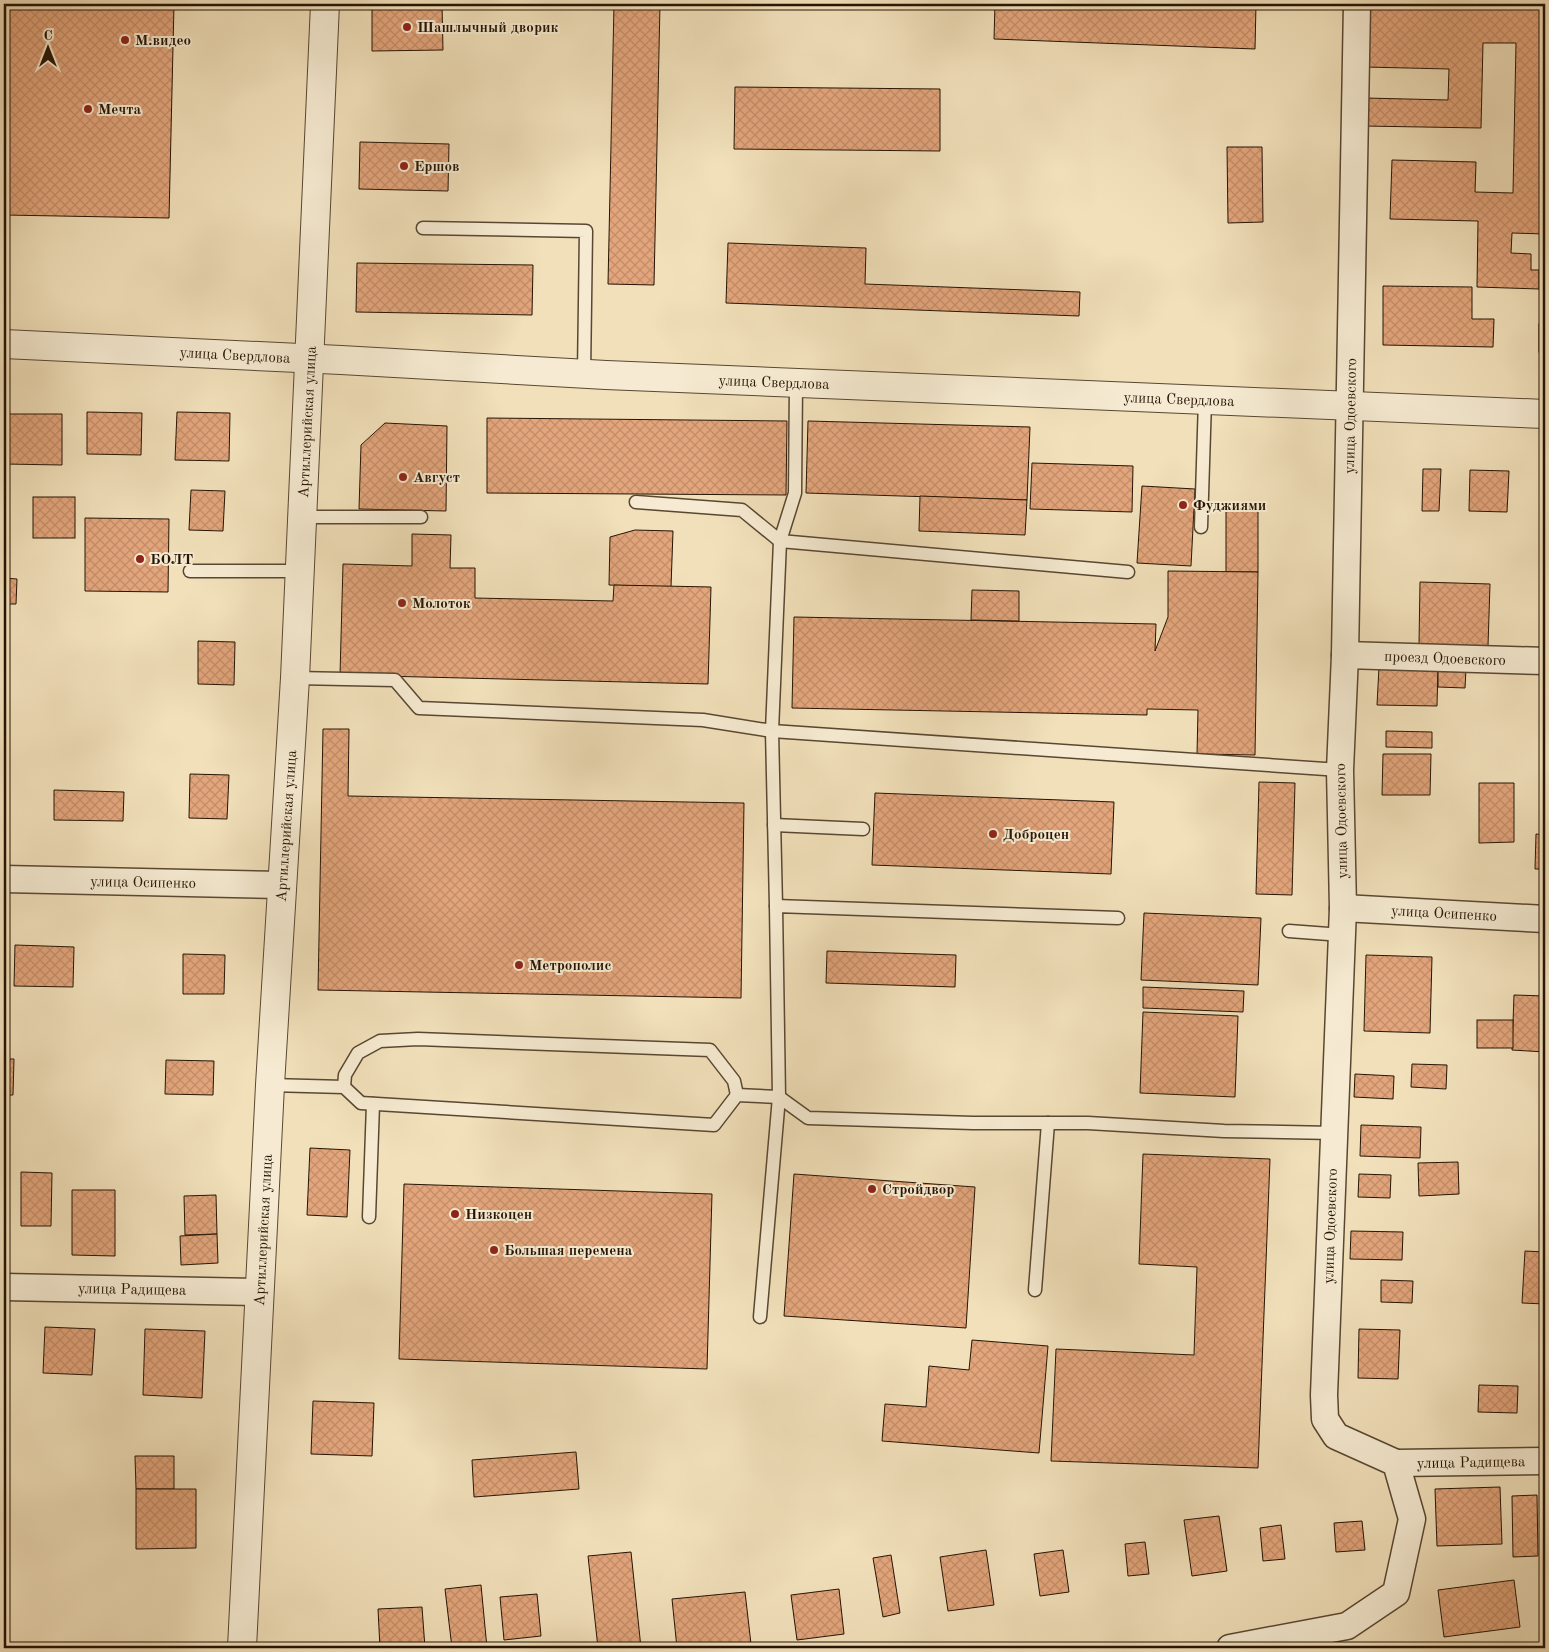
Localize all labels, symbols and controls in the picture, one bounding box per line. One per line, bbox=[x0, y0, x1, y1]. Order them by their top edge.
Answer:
marker: Шашлычный дворик bbox=[401, 21, 413, 33]
place label: Шашлычный дворик bbox=[417, 21, 559, 36]
north arrow bbox=[22, 22, 72, 72]
text: С bbox=[43, 29, 53, 43]
marker: М.видео bbox=[119, 34, 131, 46]
place label: М.видео bbox=[135, 34, 191, 49]
marker: Мечта bbox=[82, 103, 94, 115]
place label: Мечта bbox=[98, 103, 142, 118]
marker: Ершов bbox=[398, 160, 410, 172]
place label: Ершов bbox=[414, 160, 460, 175]
street label: Артиллерийская улица bbox=[297, 345, 320, 498]
street label: улица Свердлова bbox=[179, 346, 291, 367]
street label: улица Одоевского bbox=[1343, 358, 1360, 474]
street label: улица Свердлова bbox=[718, 374, 830, 393]
street label: улица Свердлова bbox=[1123, 391, 1235, 410]
marker: Август bbox=[397, 471, 409, 483]
place label: Август bbox=[413, 471, 460, 486]
marker: Фуджиями bbox=[1177, 499, 1189, 511]
place label: Фуджиями bbox=[1193, 499, 1266, 514]
marker: БОЛТ bbox=[134, 553, 146, 565]
place label: БОЛТ bbox=[150, 553, 193, 568]
marker: Молоток bbox=[396, 597, 408, 609]
place label: Молоток bbox=[412, 597, 471, 612]
street label: проезд Одоевского bbox=[1384, 650, 1506, 669]
street label: Артиллерийская улица bbox=[275, 749, 300, 903]
street label: улица Одоевского bbox=[1334, 763, 1351, 879]
marker: Доброцен bbox=[987, 828, 999, 840]
place label: Доброцен bbox=[1003, 828, 1069, 843]
street label: улица Осипенко bbox=[90, 875, 196, 892]
street label: улица Осипенко bbox=[1391, 904, 1497, 925]
marker: Метрополис bbox=[513, 959, 525, 971]
place label: Метрополис bbox=[529, 959, 611, 974]
street label: Артиллерийская улица bbox=[253, 1153, 276, 1306]
street label: улица Одоевского bbox=[1322, 1168, 1341, 1284]
marker: Стройдвор bbox=[866, 1183, 878, 1195]
place label: Стройдвор bbox=[882, 1183, 954, 1198]
marker: Низкоцен bbox=[449, 1208, 461, 1220]
place label: Низкоцен bbox=[465, 1208, 532, 1223]
marker: Большая перемена bbox=[488, 1244, 500, 1256]
place label: Большая перемена bbox=[504, 1244, 633, 1259]
street label: улица Радищева bbox=[78, 1282, 187, 1299]
street label: улица Радищева bbox=[1417, 1455, 1526, 1472]

